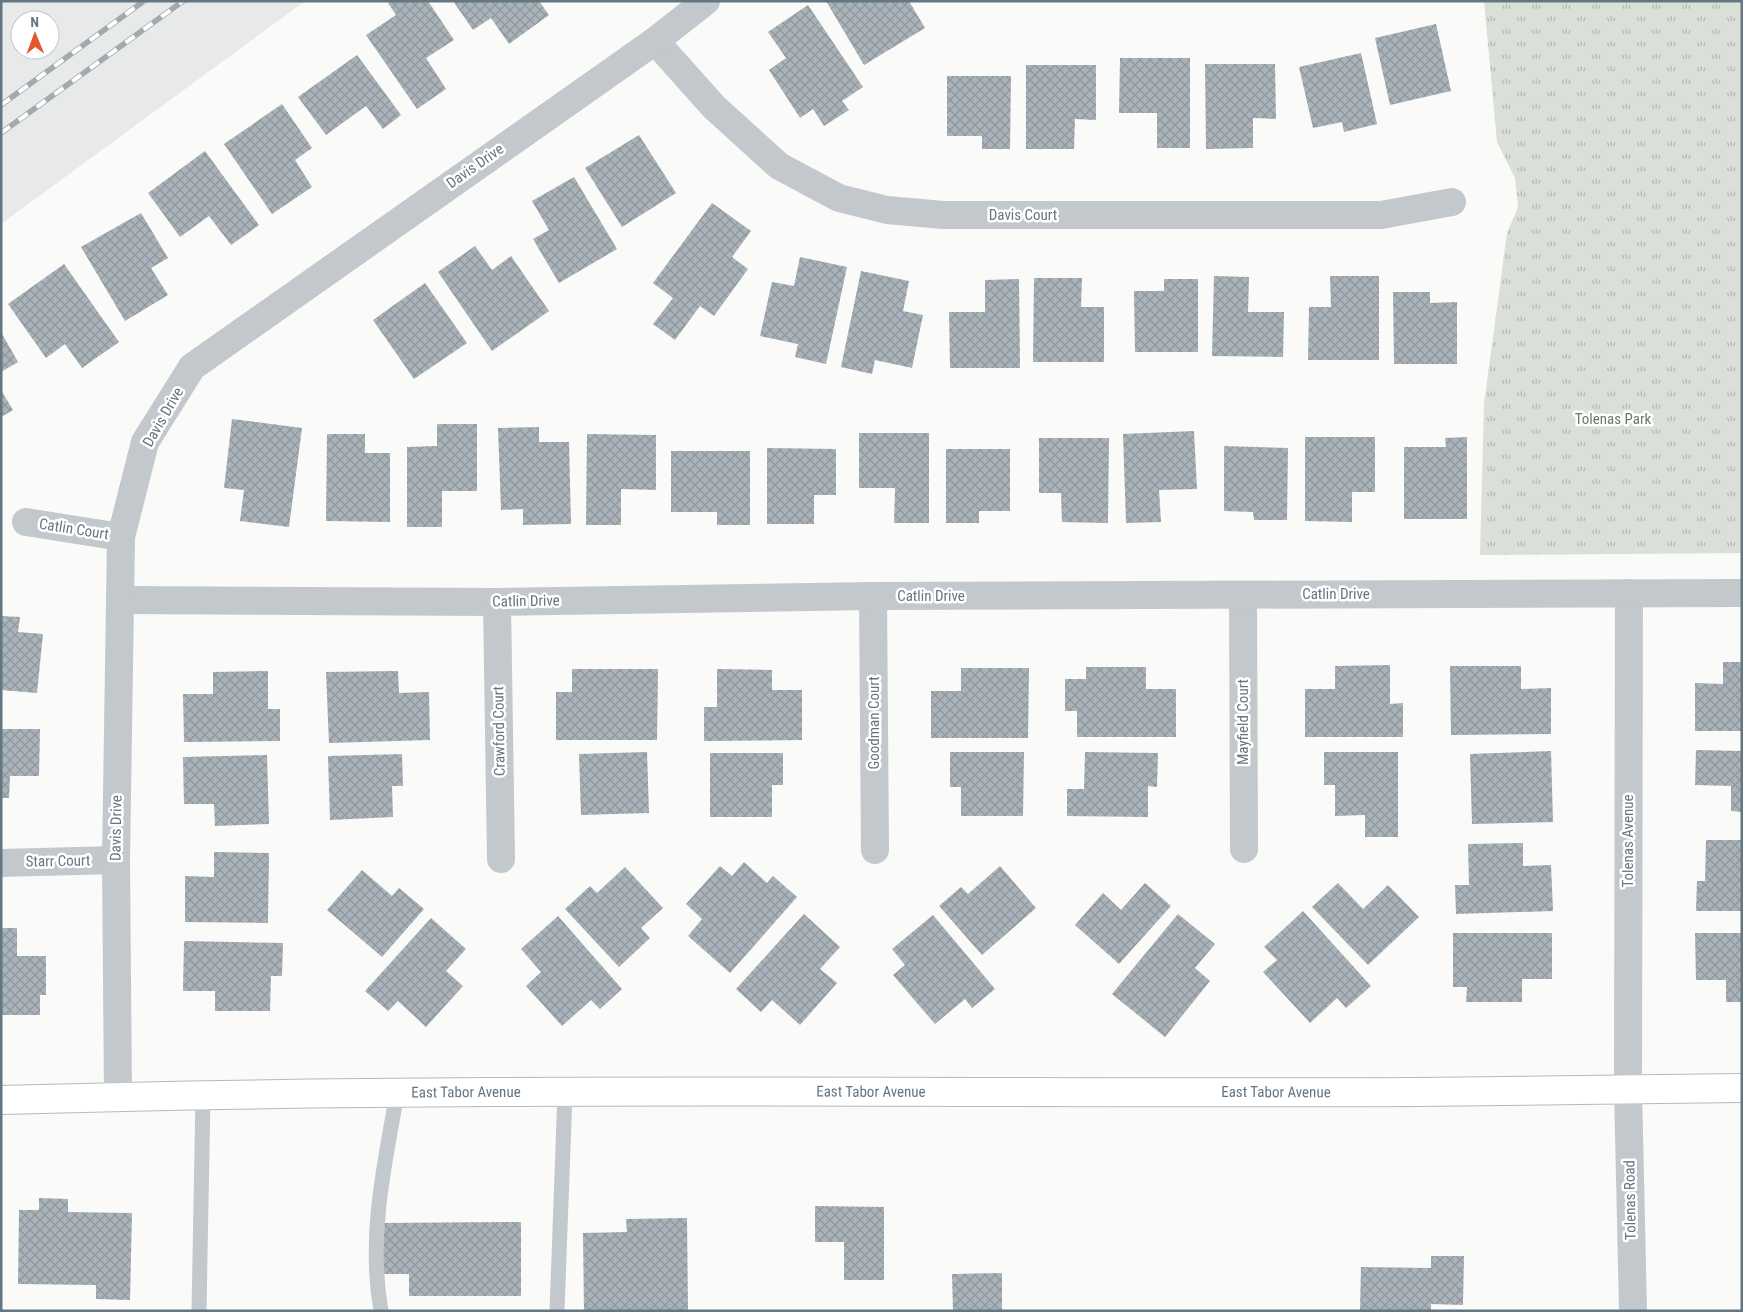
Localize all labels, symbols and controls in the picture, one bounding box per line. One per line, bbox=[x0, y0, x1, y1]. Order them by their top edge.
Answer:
north arrow bbox=[10, 10, 60, 60]
text: N bbox=[30, 14, 39, 30]
street label: Davis Drive bbox=[443, 140, 507, 192]
street label: Davis Court bbox=[989, 206, 1057, 224]
street label: Davis Drive bbox=[139, 384, 187, 450]
park label: Tolenas Park bbox=[1575, 410, 1652, 428]
street label: Catlin Court bbox=[38, 515, 110, 543]
street label: Catlin Drive bbox=[1302, 585, 1370, 603]
street label: Catlin Drive bbox=[897, 587, 965, 605]
street label: Catlin Drive bbox=[492, 591, 560, 611]
street label: Goodman Court bbox=[865, 676, 883, 770]
street label: Mayfield Court bbox=[1234, 679, 1252, 765]
street label: Crawford Court bbox=[489, 686, 509, 776]
street label: Tolenas Avenue bbox=[1619, 794, 1637, 888]
street label: Davis Drive bbox=[106, 795, 126, 861]
street label: Starr Court bbox=[26, 851, 90, 871]
street label: East Tabor Avenue bbox=[411, 1083, 521, 1102]
street label: East Tabor Avenue bbox=[816, 1083, 926, 1101]
street label: East Tabor Avenue bbox=[1221, 1083, 1331, 1101]
street label: Tolenas Road bbox=[1620, 1160, 1640, 1240]

